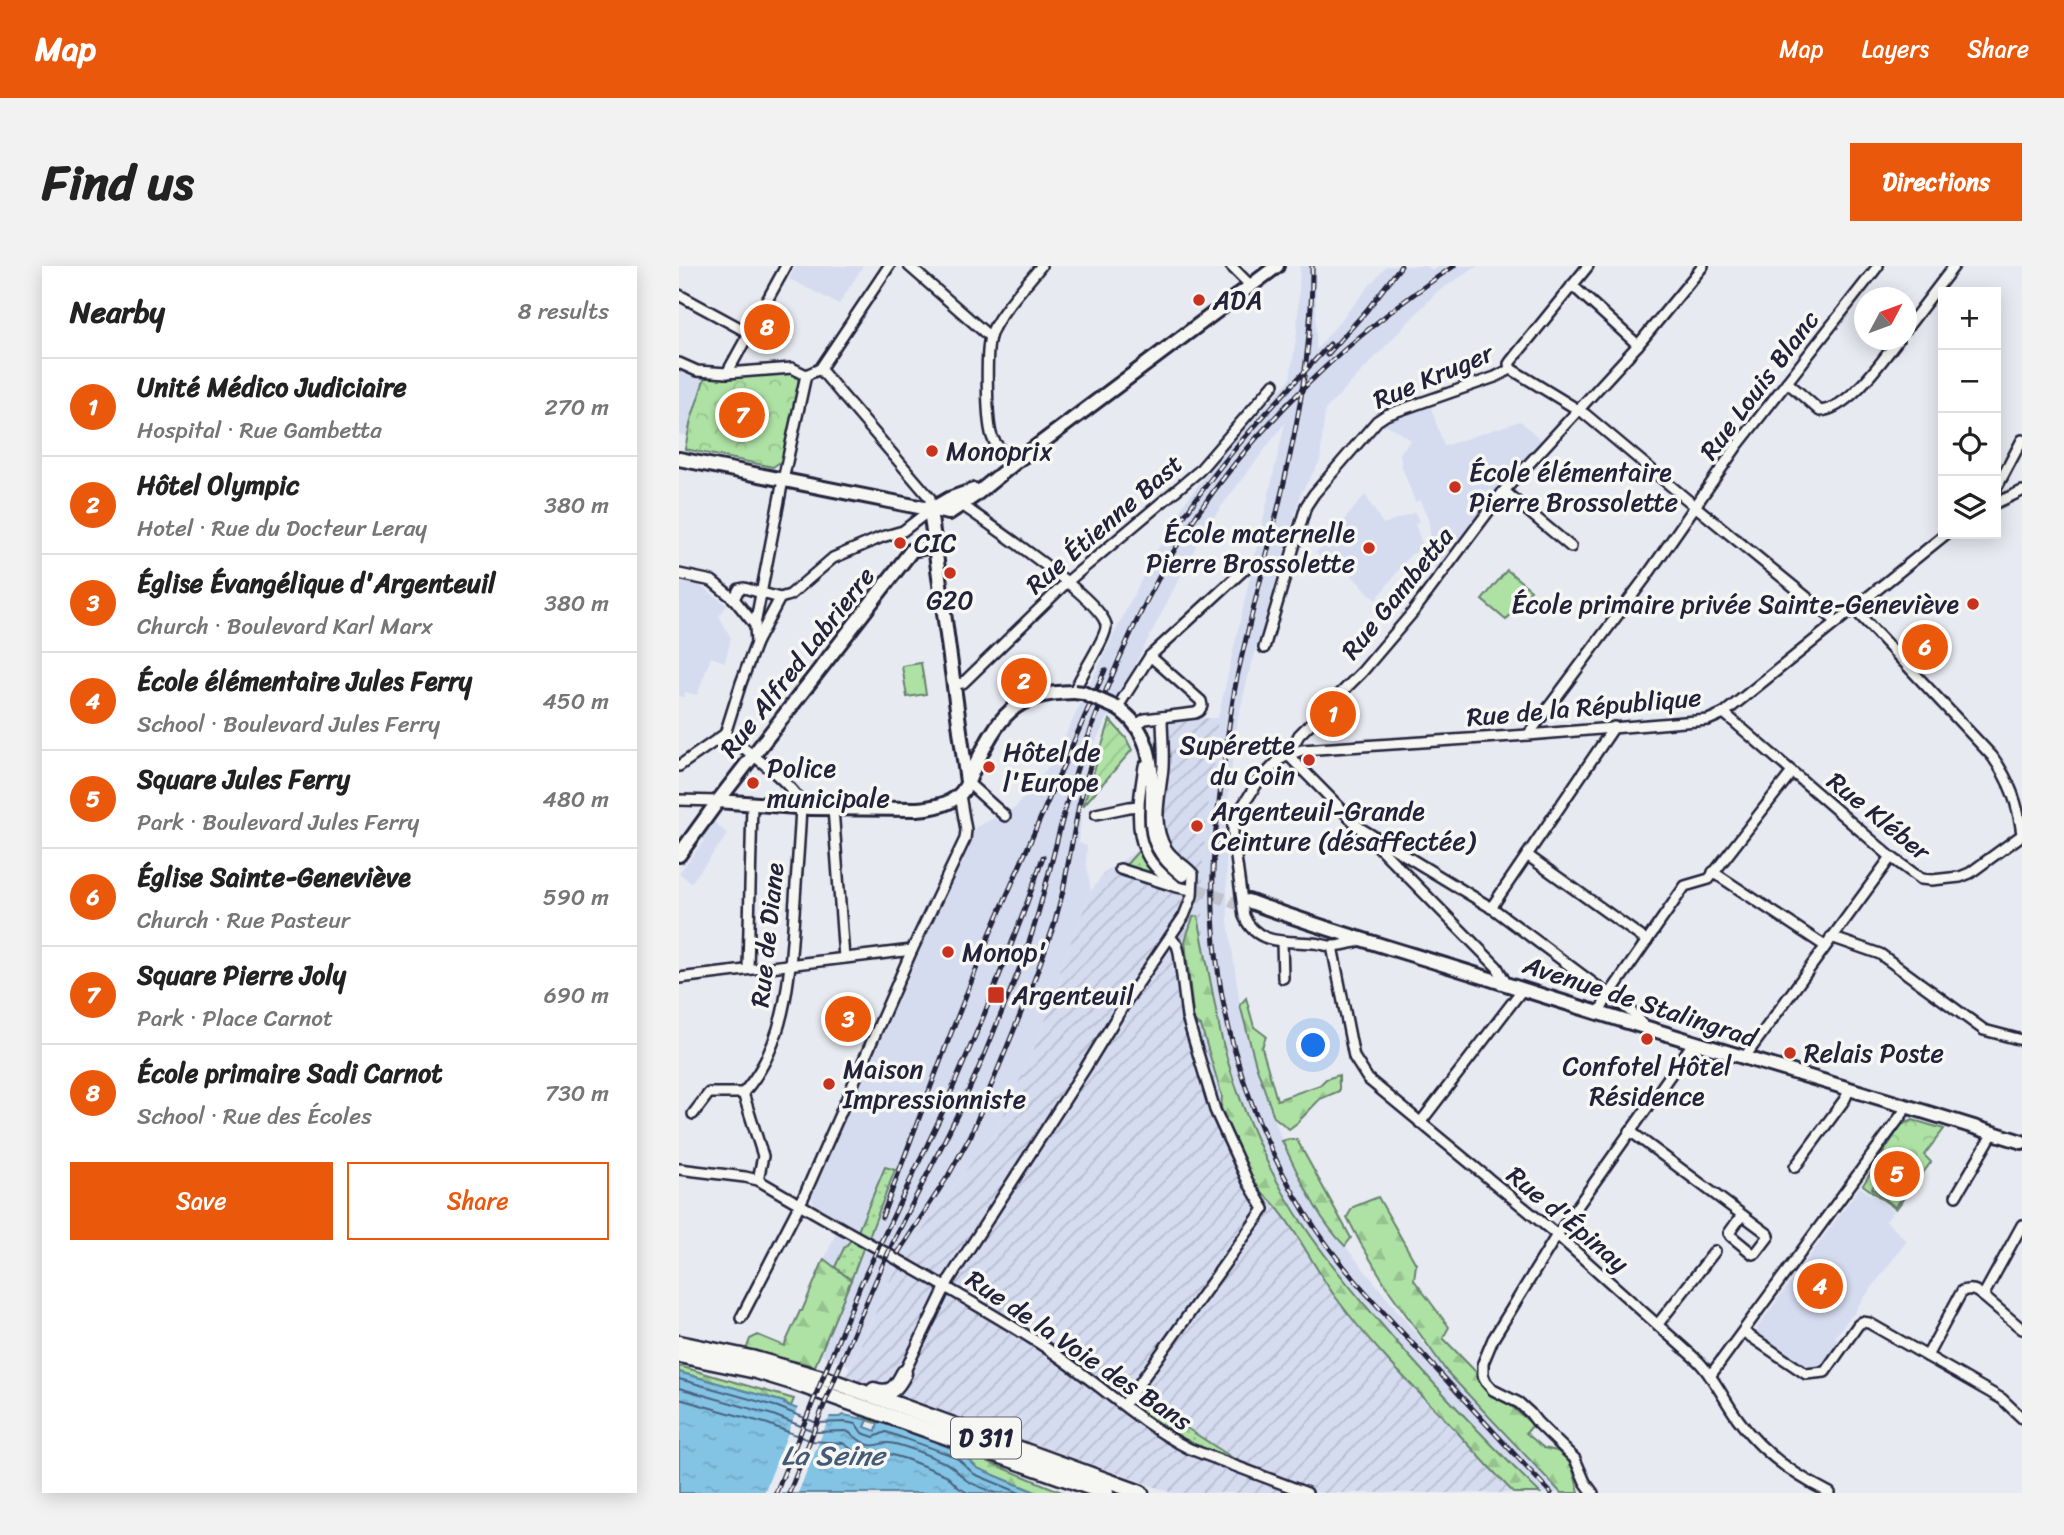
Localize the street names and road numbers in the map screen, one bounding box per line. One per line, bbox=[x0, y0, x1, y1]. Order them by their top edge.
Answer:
street label: Rue Louis Blanc bbox=[1687, 300, 1831, 470]
street label: Rue Kruger bbox=[1365, 329, 1502, 422]
street label: Rue Étienne Bast bbox=[1014, 442, 1194, 606]
street label: Rue Gambetta bbox=[1329, 515, 1466, 670]
street label: Rue Alfred Labrierre bbox=[707, 556, 887, 768]
street label: Rue de la République bbox=[1465, 674, 1703, 740]
street label: Rue Kléber bbox=[1817, 759, 1942, 874]
street label: Rue de Diane bbox=[737, 860, 798, 1010]
street label: Avenue de Stalingrad bbox=[1516, 941, 1765, 1061]
street label: Rue d'Épinay bbox=[1496, 1153, 1640, 1285]
street label: Rue de la Voie des Bans bbox=[956, 1257, 1203, 1444]
road number: D 311 bbox=[951, 1418, 1021, 1458]

